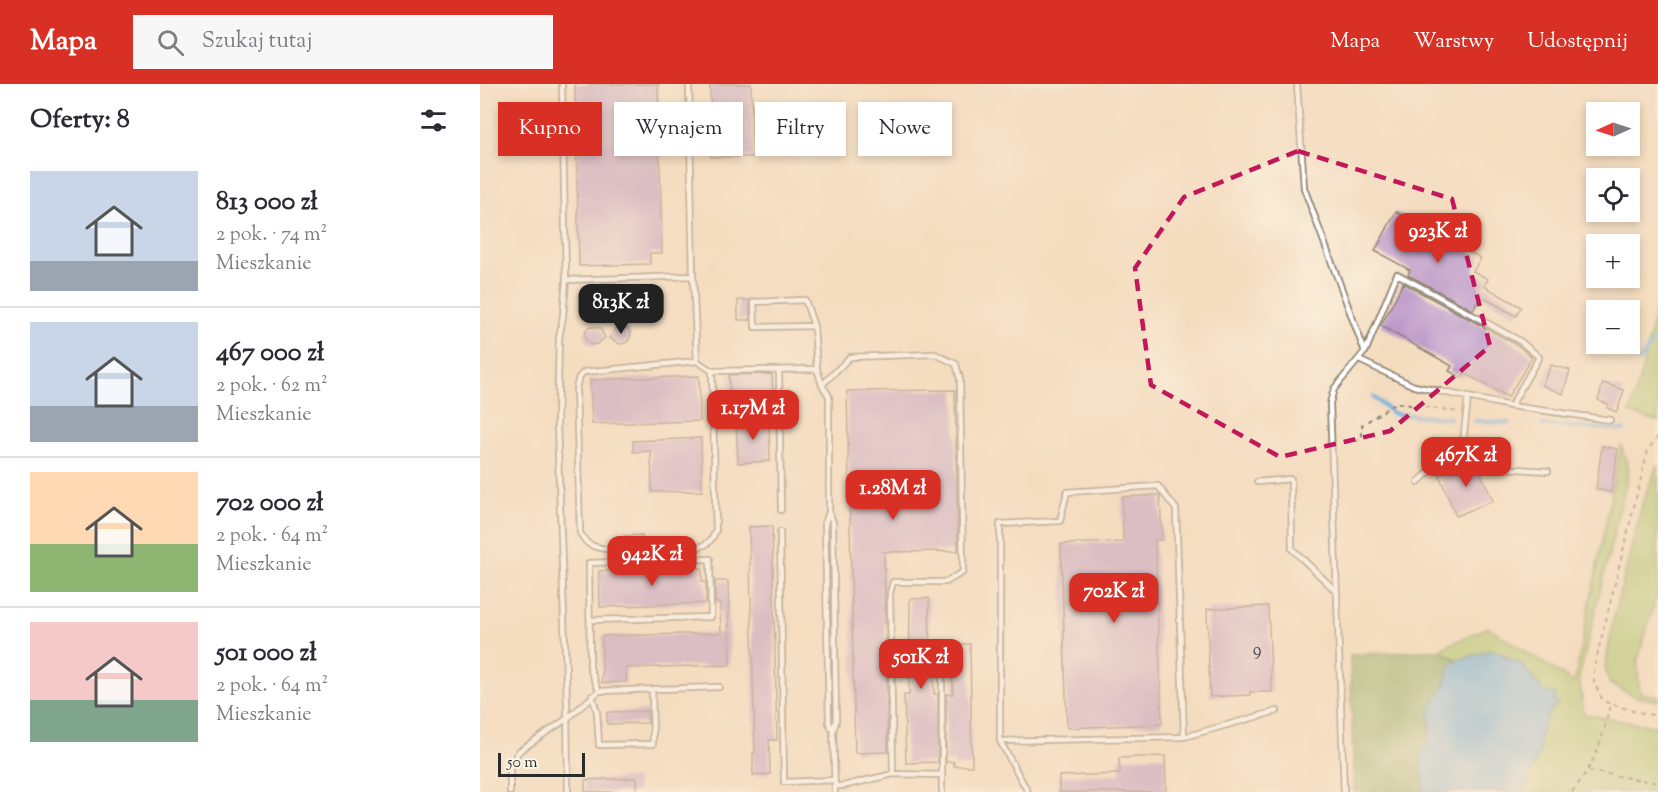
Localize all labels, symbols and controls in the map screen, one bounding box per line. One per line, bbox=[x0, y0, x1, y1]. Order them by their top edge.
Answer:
search box bbox=[133, 15, 553, 69]
text: Mapa bbox=[30, 22, 97, 62]
icon: search bbox=[154, 26, 187, 59]
text: Szukaj tutaj bbox=[202, 26, 312, 58]
text: Mapa bbox=[1330, 27, 1380, 57]
text: Warstwy bbox=[1413, 27, 1494, 57]
text: Udostępnij bbox=[1527, 27, 1628, 57]
text: Oferty: 8 bbox=[30, 102, 130, 139]
chip: Kupno bbox=[498, 102, 602, 156]
chip: Wynajem bbox=[614, 102, 743, 156]
chip: Filtry bbox=[755, 102, 846, 156]
chip: Nowe bbox=[858, 102, 952, 156]
north arrow bbox=[1586, 102, 1640, 156]
map controls bbox=[1586, 102, 1640, 354]
icon: filters bbox=[417, 104, 450, 137]
button: locate bbox=[1586, 168, 1640, 222]
text: 813 000 zł bbox=[216, 184, 318, 221]
icon: home bbox=[78, 195, 150, 267]
pin: 923K zł bbox=[1383, 213, 1493, 264]
text: 923K zł bbox=[1408, 218, 1468, 247]
text: 2 pok. · 74 m² bbox=[216, 221, 327, 250]
button: + bbox=[1586, 234, 1640, 288]
text: Mieszkanie bbox=[216, 250, 312, 279]
pin: 813K zł bbox=[566, 284, 676, 335]
text: 813K zł bbox=[593, 289, 649, 318]
button: − bbox=[1586, 300, 1640, 354]
text: 467 000 zł bbox=[216, 335, 324, 372]
icon: home bbox=[78, 346, 150, 418]
text: 2 pok. · 62 m² bbox=[216, 372, 328, 401]
pin: 1.17M zł bbox=[691, 390, 815, 441]
text: 1.17M zł bbox=[721, 395, 785, 424]
text: Mieszkanie bbox=[216, 401, 312, 430]
pin: 467K zł bbox=[1411, 437, 1521, 488]
text: 467K zł bbox=[1435, 442, 1497, 471]
pin: 1.28M zł bbox=[831, 470, 955, 521]
text: 1.28M zł bbox=[860, 475, 926, 504]
text: 702 000 zł bbox=[216, 485, 324, 522]
icon: home bbox=[78, 496, 150, 568]
text: 2 pok. · 64 m² bbox=[216, 522, 328, 551]
pin: 942K zł bbox=[597, 536, 707, 587]
text: 942K zł bbox=[621, 541, 683, 570]
text: Mieszkanie bbox=[216, 551, 312, 580]
pin: 702K zł bbox=[1059, 573, 1169, 624]
text: 702K zł bbox=[1083, 578, 1145, 607]
text: 501 000 zł bbox=[216, 635, 317, 672]
house number: 9 bbox=[1253, 638, 1262, 664]
pin: 501K zł bbox=[866, 639, 976, 690]
text: 501K zł bbox=[893, 644, 949, 673]
icon: home bbox=[78, 646, 150, 718]
text: 2 pok. · 64 m² bbox=[216, 672, 328, 701]
text: Mieszkanie bbox=[216, 701, 312, 730]
scale bar bbox=[498, 750, 585, 778]
text: 50 m bbox=[507, 752, 538, 775]

